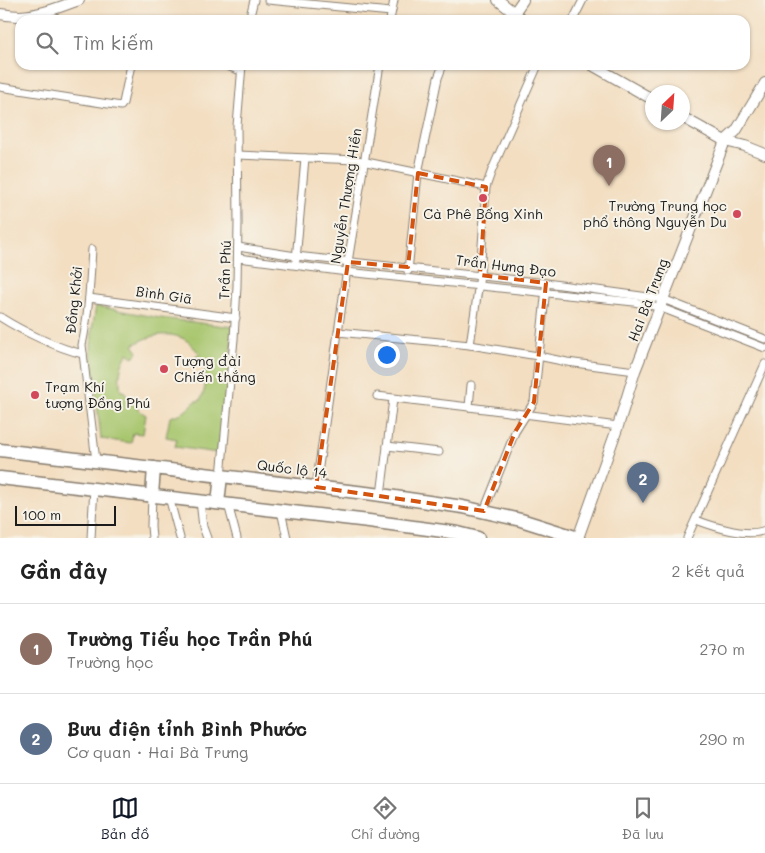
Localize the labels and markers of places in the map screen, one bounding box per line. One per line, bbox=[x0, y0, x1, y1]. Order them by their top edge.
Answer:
pin: 1 bbox=[593, 145, 625, 186]
marker: Cà Phê Bống Xinh bbox=[477, 192, 489, 204]
place label: Trường Trung học phổ thông Nguyễn Du bbox=[583, 196, 727, 231]
place label: Cà Phê Bống Xinh bbox=[423, 204, 543, 223]
marker: Trường Trung học phổ thông Nguyễn Du bbox=[731, 208, 743, 220]
place label: Tượng đài Chiến thắng bbox=[174, 351, 256, 386]
marker: Tượng đài Chiến thắng bbox=[158, 363, 170, 375]
place label: Trạm Khí tượng Đồng Phú bbox=[45, 377, 150, 412]
marker: Trạm Khí tượng Đồng Phú bbox=[29, 389, 41, 401]
pin: 2 bbox=[627, 462, 659, 503]

